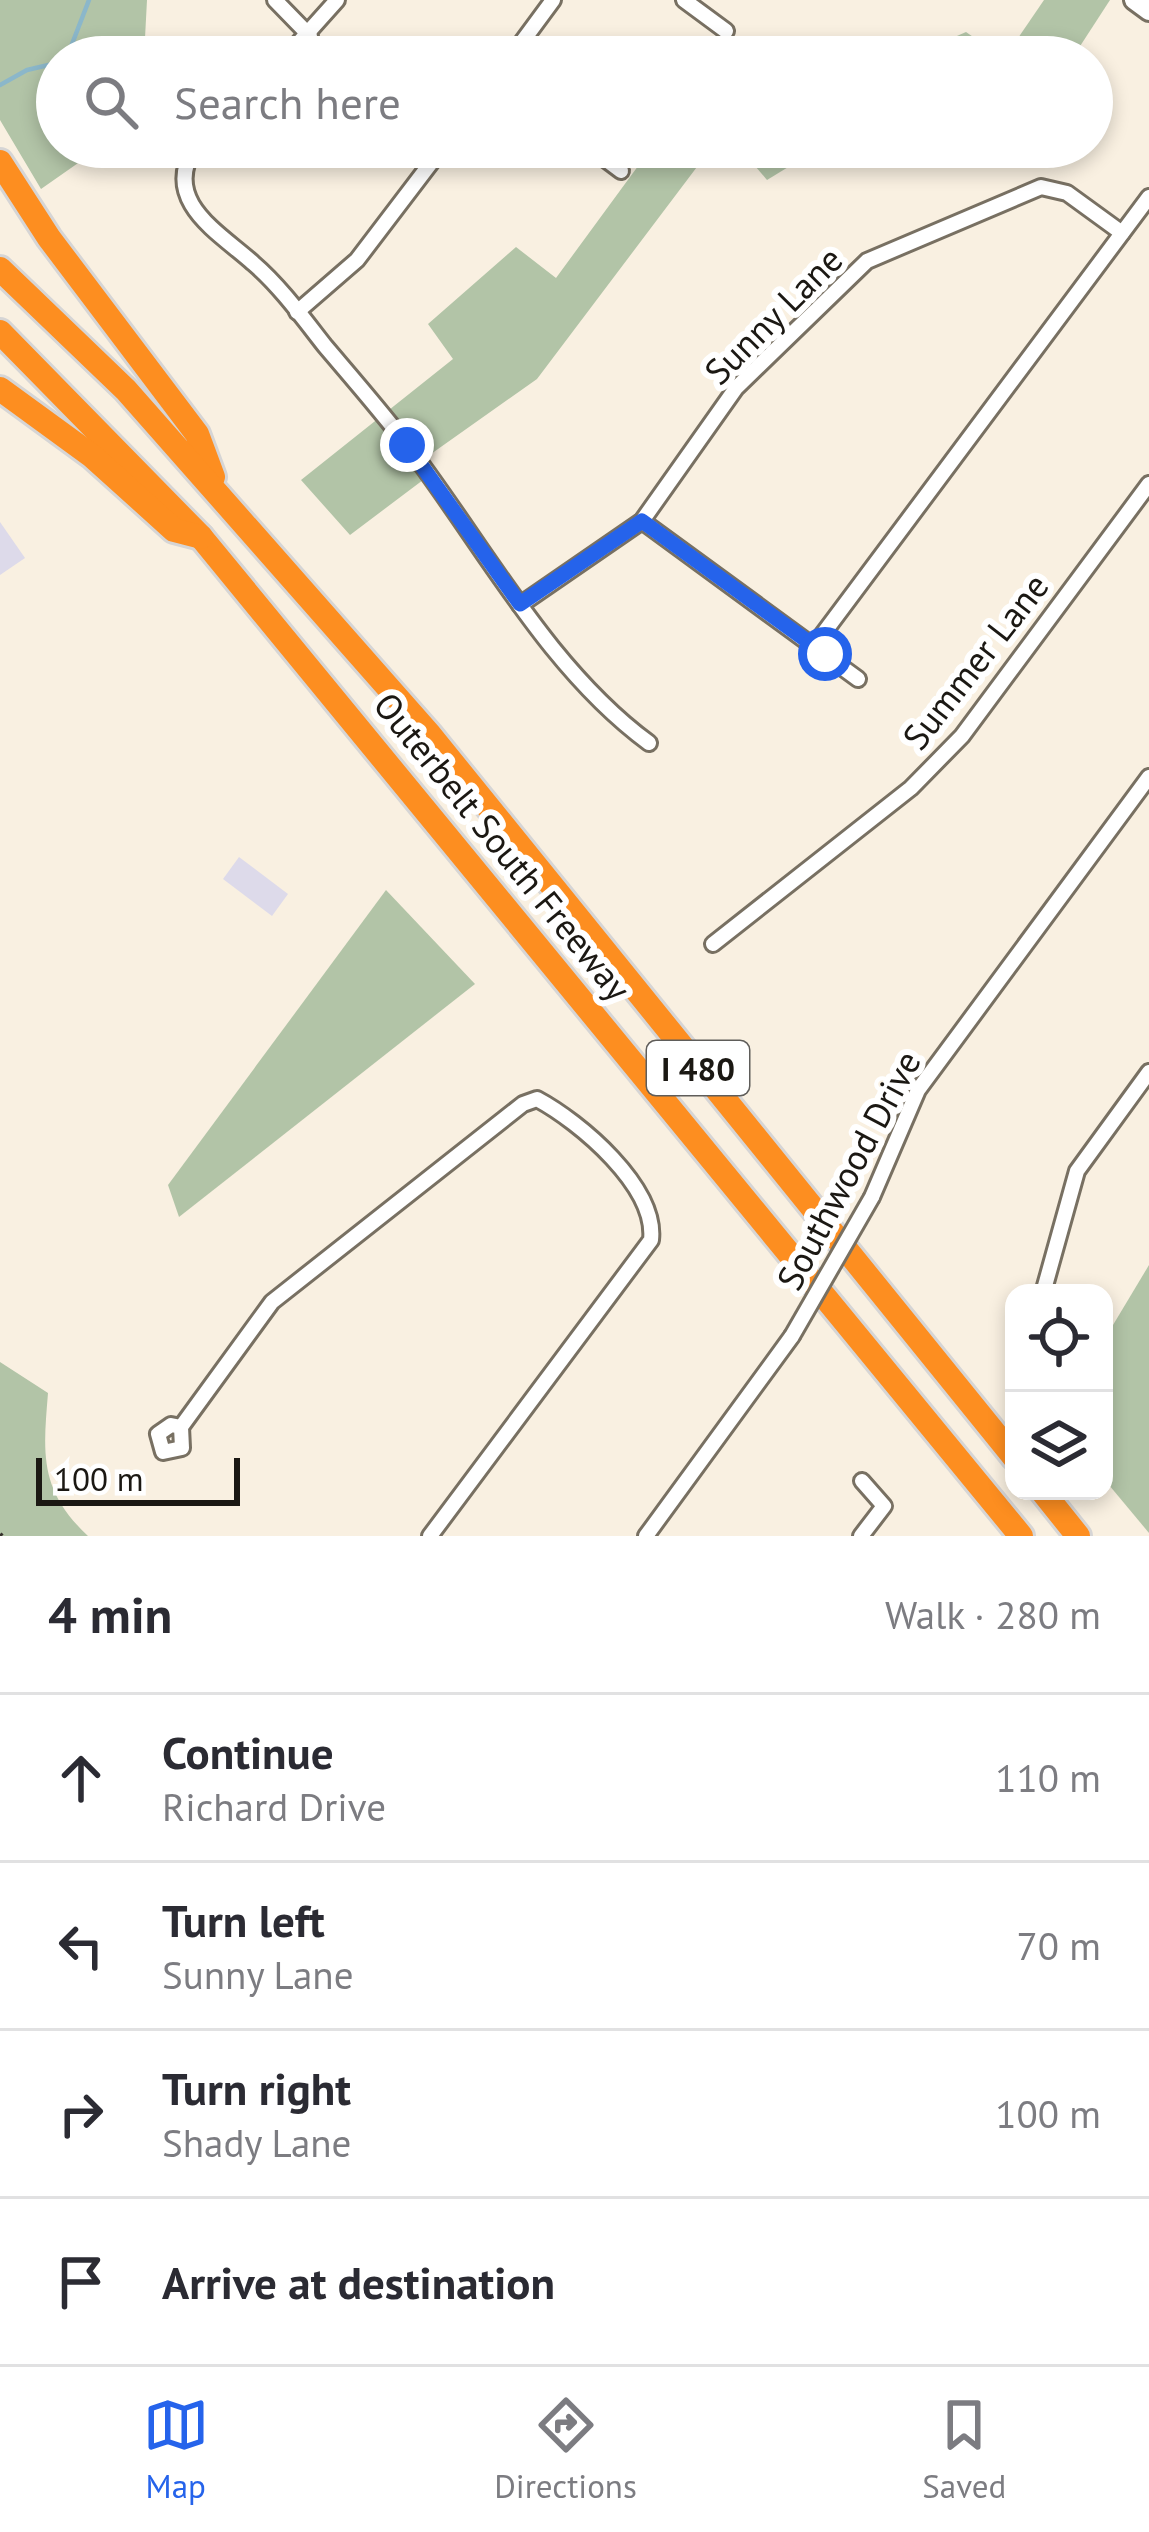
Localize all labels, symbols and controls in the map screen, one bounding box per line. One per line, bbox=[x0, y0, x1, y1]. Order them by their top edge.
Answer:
search box bbox=[36, 36, 1113, 168]
icon: search bbox=[78, 69, 144, 135]
text: Search here bbox=[174, 73, 401, 131]
street label: Sunny Lane bbox=[694, 236, 852, 394]
route end bbox=[380, 418, 434, 472]
street label: Summer Lane bbox=[892, 563, 1058, 759]
route start bbox=[798, 627, 852, 681]
street label: Outerbelt South Freeway bbox=[364, 682, 642, 1010]
road number: I 480 bbox=[647, 1041, 749, 1095]
street label: Southwood Drive bbox=[765, 1042, 931, 1298]
map controls bbox=[1005, 1284, 1113, 1500]
button: locate bbox=[1005, 1284, 1113, 1392]
button: layers bbox=[1005, 1392, 1113, 1500]
scale bar bbox=[36, 1452, 240, 1505]
text: 100 m bbox=[54, 1457, 144, 1500]
text: 4 min bbox=[48, 1581, 172, 1647]
text: Walk · 280 m bbox=[885, 1589, 1101, 1640]
text: Continue bbox=[162, 1723, 334, 1781]
icon: ahead bbox=[48, 1745, 114, 1811]
text: 110 m bbox=[995, 1752, 1101, 1803]
text: Richard Drive bbox=[162, 1781, 386, 1832]
text: Turn left bbox=[162, 1891, 325, 1949]
icon: left bbox=[48, 1913, 114, 1979]
text: 70 m bbox=[1016, 1920, 1101, 1971]
text: Sunny Lane bbox=[162, 1949, 353, 2000]
text: Turn right bbox=[162, 2059, 351, 2117]
icon: right bbox=[48, 2081, 114, 2147]
text: 100 m bbox=[995, 2088, 1101, 2139]
text: Shady Lane bbox=[162, 2117, 351, 2168]
icon: arrive bbox=[48, 2249, 114, 2315]
text: Arrive at destination bbox=[162, 2253, 555, 2311]
tab: Map bbox=[143, 2392, 209, 2507]
tab: Directions bbox=[494, 2392, 637, 2507]
tab: Saved bbox=[922, 2392, 1006, 2507]

